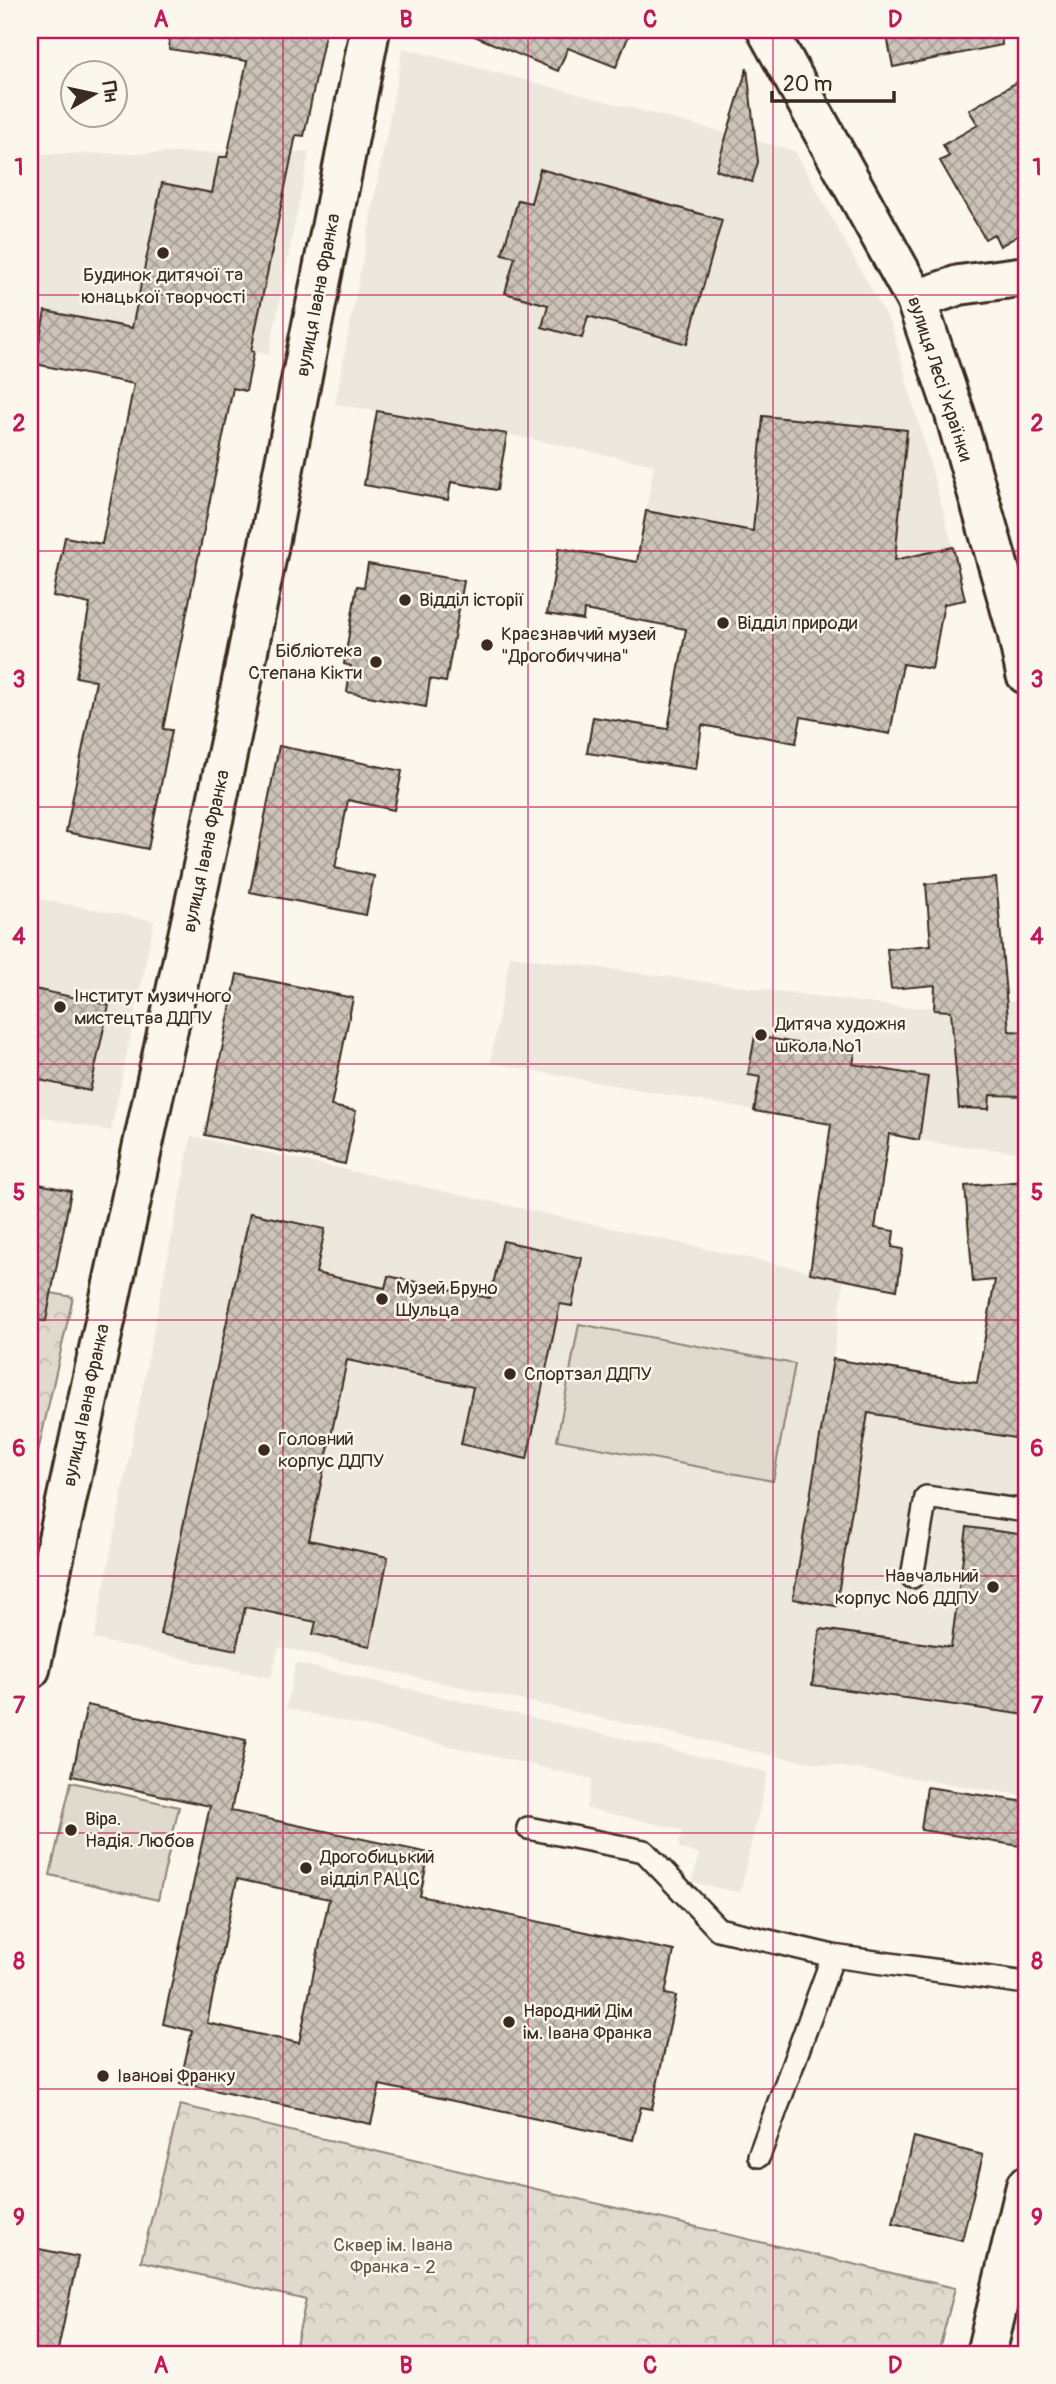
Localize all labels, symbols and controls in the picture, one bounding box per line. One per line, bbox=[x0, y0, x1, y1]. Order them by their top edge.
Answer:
text: A bbox=[154, 5, 169, 34]
text: B bbox=[399, 5, 413, 34]
text: C bbox=[643, 5, 657, 34]
text: D bbox=[888, 5, 902, 34]
north arrow bbox=[60, 60, 130, 130]
scale bar bbox=[772, 60, 895, 104]
text: 20 m bbox=[783, 71, 832, 98]
text: Пн bbox=[96, 79, 123, 104]
text: 1 bbox=[15, 153, 24, 182]
text: 1 bbox=[1033, 153, 1042, 182]
street label: вулиця Івана Франка bbox=[290, 211, 346, 379]
marker: Будинок дитячої та юнацької творчості bbox=[155, 245, 171, 261]
place label: Будинок дитячої та юнацької творчості bbox=[81, 263, 245, 309]
street label: вулиця Лесі Українки bbox=[902, 294, 978, 465]
text: 2 bbox=[13, 409, 26, 438]
text: 2 bbox=[1031, 409, 1044, 438]
place label: Відділ історії bbox=[419, 588, 525, 612]
marker: Відділ історії bbox=[397, 592, 413, 608]
place label: Відділ природи bbox=[737, 611, 858, 635]
marker: Відділ природи bbox=[715, 615, 731, 631]
place label: Краєзнавчий музей "Дрогобиччина" bbox=[501, 622, 656, 668]
marker: Краєзнавчий музей "Дрогобиччина" bbox=[479, 637, 495, 653]
place label: Бібліотека Степана Кікти bbox=[248, 639, 363, 685]
marker: Бібліотека Степана Кікти bbox=[368, 654, 384, 670]
text: 3 bbox=[13, 665, 25, 694]
text: 3 bbox=[1031, 665, 1043, 694]
street label: вулиця Івана Франка bbox=[177, 767, 235, 934]
text: 4 bbox=[12, 922, 26, 951]
text: 4 bbox=[1030, 922, 1044, 951]
place label: Інститут музичного мистецтва ДДПУ bbox=[74, 984, 232, 1030]
marker: Інститут музичного мистецтва ДДПУ bbox=[52, 999, 68, 1015]
place label: Дитяча художня школа №1 bbox=[774, 1012, 906, 1058]
marker: Дитяча художня школа №1 bbox=[753, 1027, 769, 1043]
text: 5 bbox=[13, 1178, 25, 1207]
text: 5 bbox=[1031, 1178, 1043, 1207]
place label: Музей Бруно Шульца bbox=[396, 1276, 498, 1322]
marker: Музей Бруно Шульца bbox=[374, 1291, 390, 1307]
street label: вулиця Івана Франка bbox=[57, 1321, 115, 1488]
place label: Спортзал ДДПУ bbox=[524, 1362, 652, 1386]
marker: Спортзал ДДПУ bbox=[502, 1366, 518, 1382]
place label: Головний корпус ДДПУ bbox=[278, 1427, 384, 1473]
text: 6 bbox=[12, 1434, 26, 1463]
text: 6 bbox=[1030, 1434, 1044, 1463]
marker: Головний корпус ДДПУ bbox=[256, 1442, 272, 1458]
place label: Навчальний корпус №6 ДДПУ bbox=[835, 1564, 979, 1610]
marker: Навчальний корпус №6 ДДПУ bbox=[985, 1579, 1001, 1595]
text: 7 bbox=[13, 1691, 26, 1720]
text: 7 bbox=[1031, 1691, 1044, 1720]
place label: Віра. Надія. Любов bbox=[85, 1807, 195, 1853]
marker: Віра. Надія. Любов bbox=[63, 1822, 79, 1838]
place label: Дрогобицький відділ РАЦС bbox=[319, 1845, 435, 1891]
marker: Дрогобицький відділ РАЦС bbox=[298, 1860, 314, 1876]
text: 8 bbox=[13, 1947, 25, 1976]
text: 8 bbox=[1031, 1947, 1043, 1976]
place label: Народний Дім ім. Івана Франка bbox=[523, 1999, 652, 2045]
marker: Народний Дім ім. Івана Франка bbox=[501, 2014, 517, 2030]
place label: Іванові Франку bbox=[117, 2064, 235, 2088]
marker: Іванові Франку bbox=[95, 2068, 111, 2084]
text: 9 bbox=[13, 2203, 25, 2232]
text: 9 bbox=[1031, 2203, 1043, 2232]
park label: Сквер ім. Івана Франка - 2 bbox=[333, 2233, 453, 2279]
text: A bbox=[154, 2351, 169, 2380]
text: B bbox=[399, 2351, 413, 2380]
text: C bbox=[643, 2351, 657, 2380]
text: D bbox=[888, 2351, 902, 2380]

